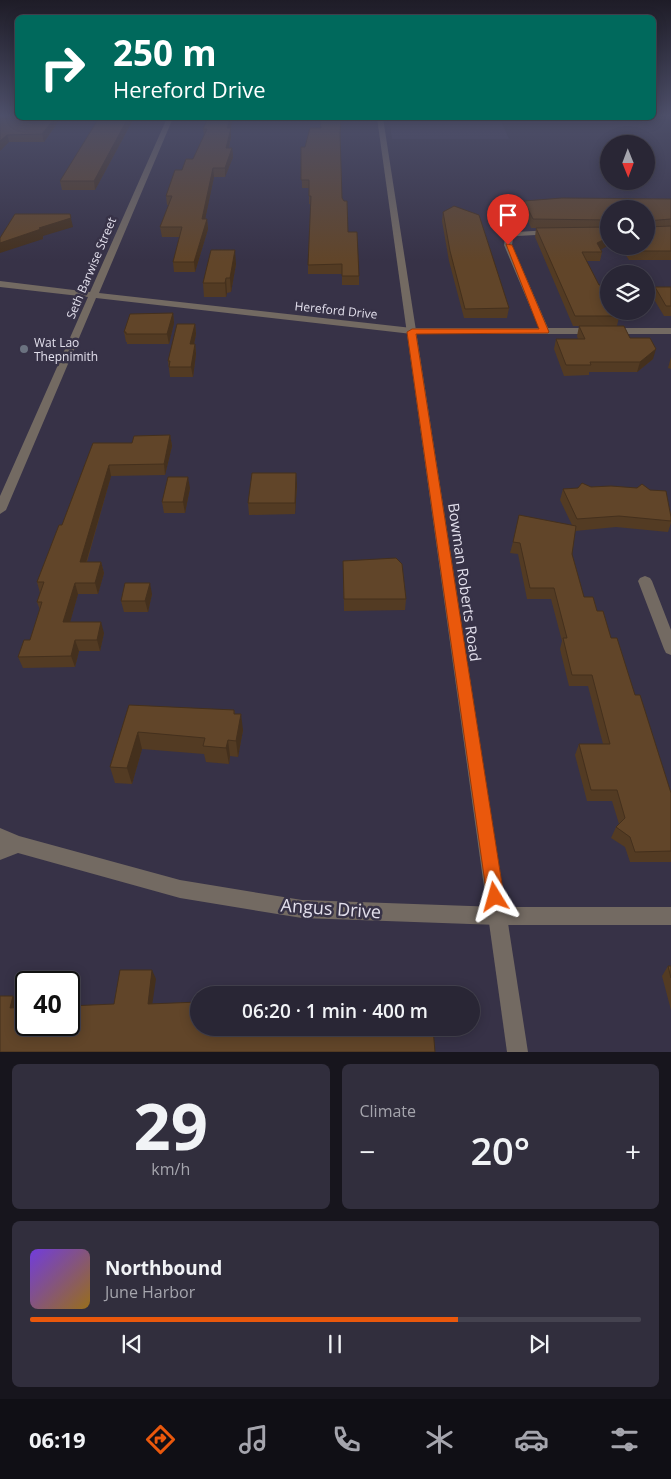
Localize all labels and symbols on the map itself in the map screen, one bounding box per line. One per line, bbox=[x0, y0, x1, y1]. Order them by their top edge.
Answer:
north arrow bbox=[600, 135, 655, 190]
pin bbox=[487, 194, 529, 245]
street label: Seth Barwise Street bbox=[62, 215, 120, 321]
street label: Hereford Drive bbox=[294, 297, 379, 323]
place label: Wat Lao Thepnimith bbox=[34, 334, 98, 365]
marker: Wat Lao Thepnimith bbox=[18, 343, 30, 355]
street label: Bowman Roberts Road bbox=[444, 501, 486, 663]
position arrow bbox=[468, 870, 520, 922]
street label: Angus Drive bbox=[280, 893, 382, 923]
speed limit sign: 40 bbox=[15, 971, 80, 1036]

